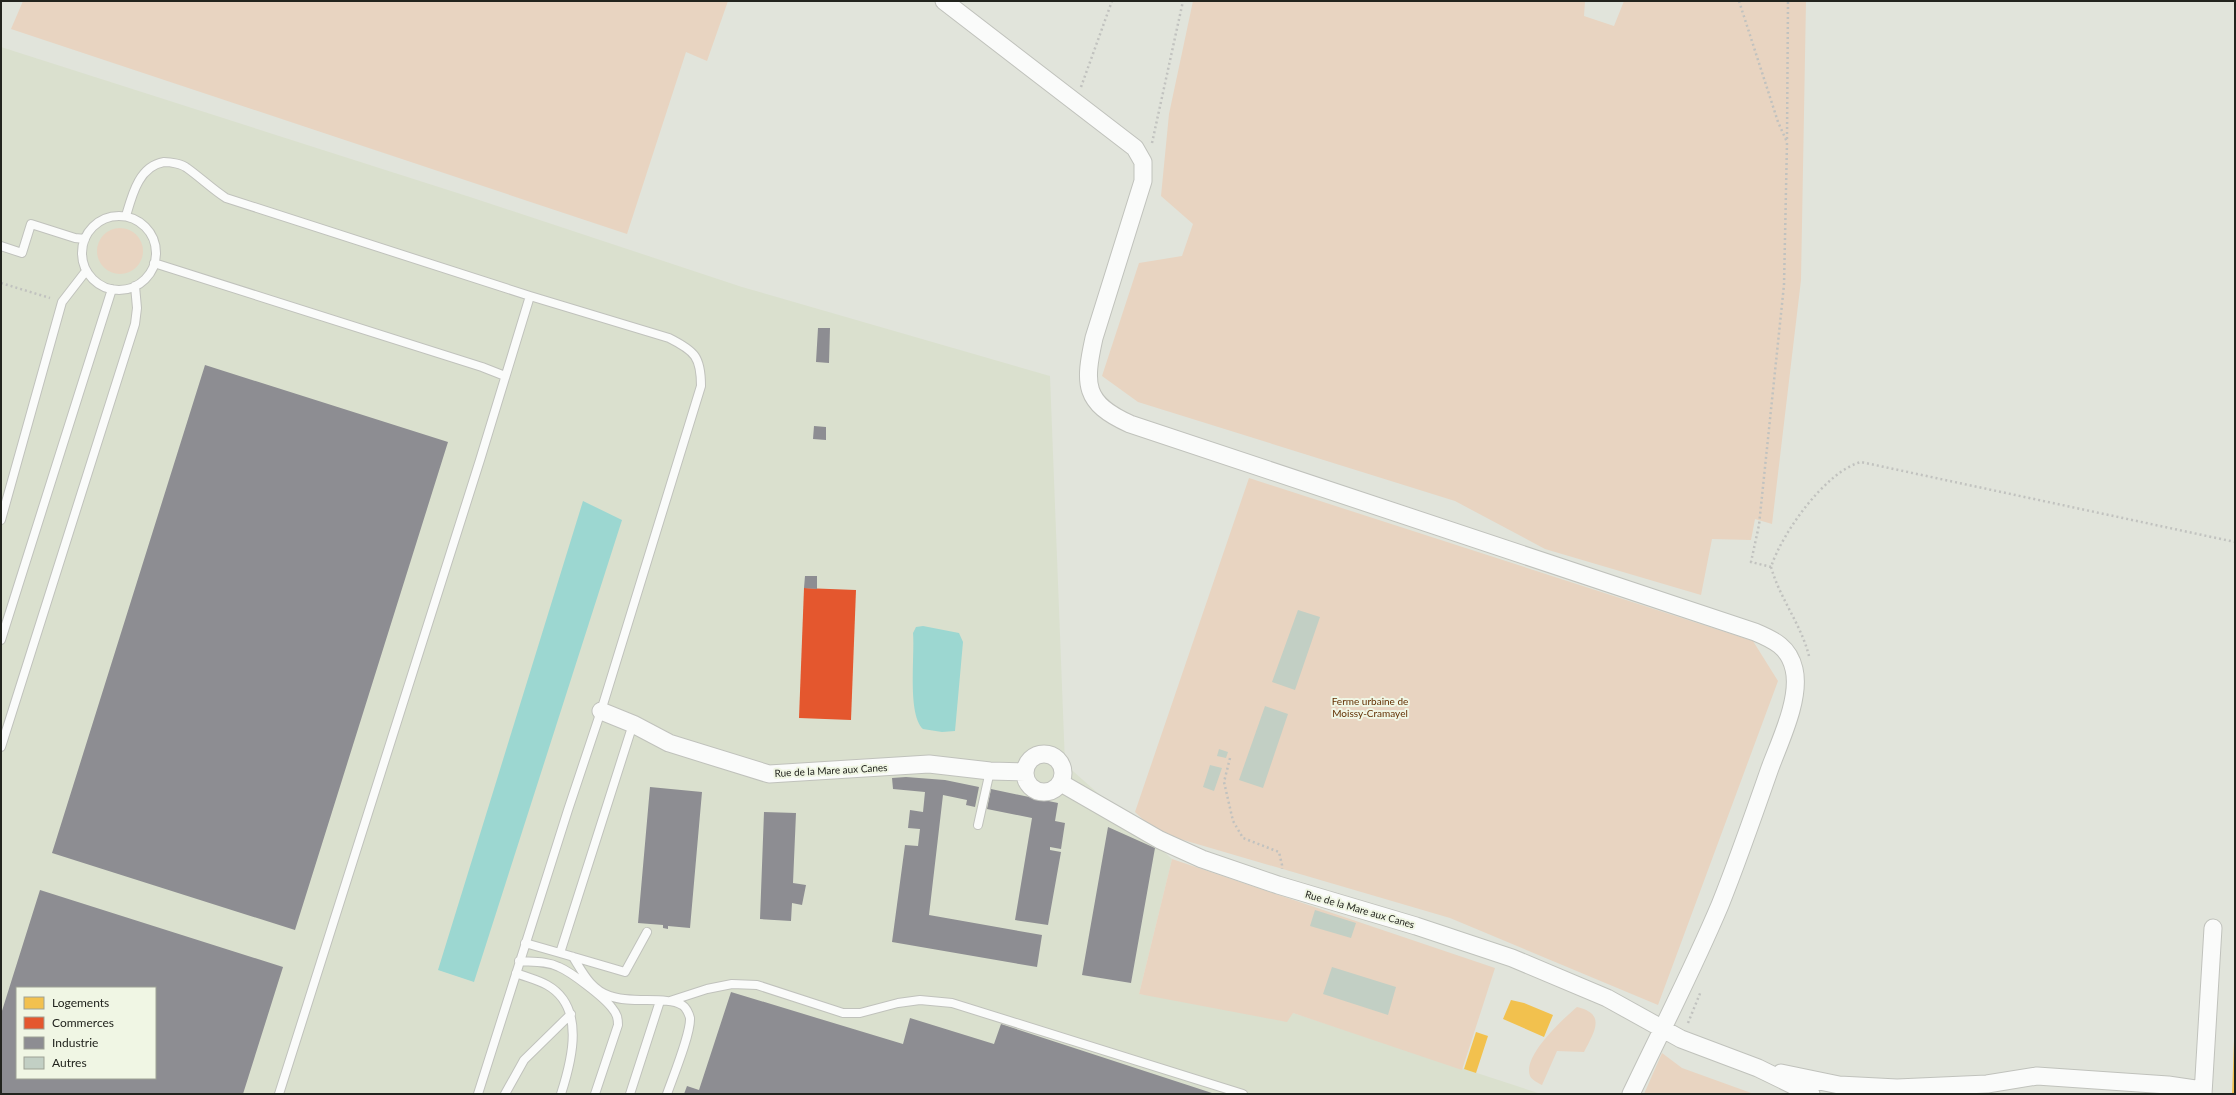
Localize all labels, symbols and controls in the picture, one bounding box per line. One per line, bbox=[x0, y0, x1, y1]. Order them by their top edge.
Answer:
park label: Ferme urbaine de Moissy-Cramayel bbox=[1332, 695, 1408, 719]
street label: Rue de la Mare aux Canes bbox=[774, 761, 888, 779]
street label: Rue de la Mare aux Canes bbox=[1304, 888, 1416, 930]
legend bbox=[16, 987, 156, 1079]
text: Logements bbox=[52, 995, 109, 1010]
text: Commerces bbox=[52, 1015, 114, 1030]
text: Industrie bbox=[52, 1035, 98, 1050]
text: Autres bbox=[52, 1055, 87, 1070]

